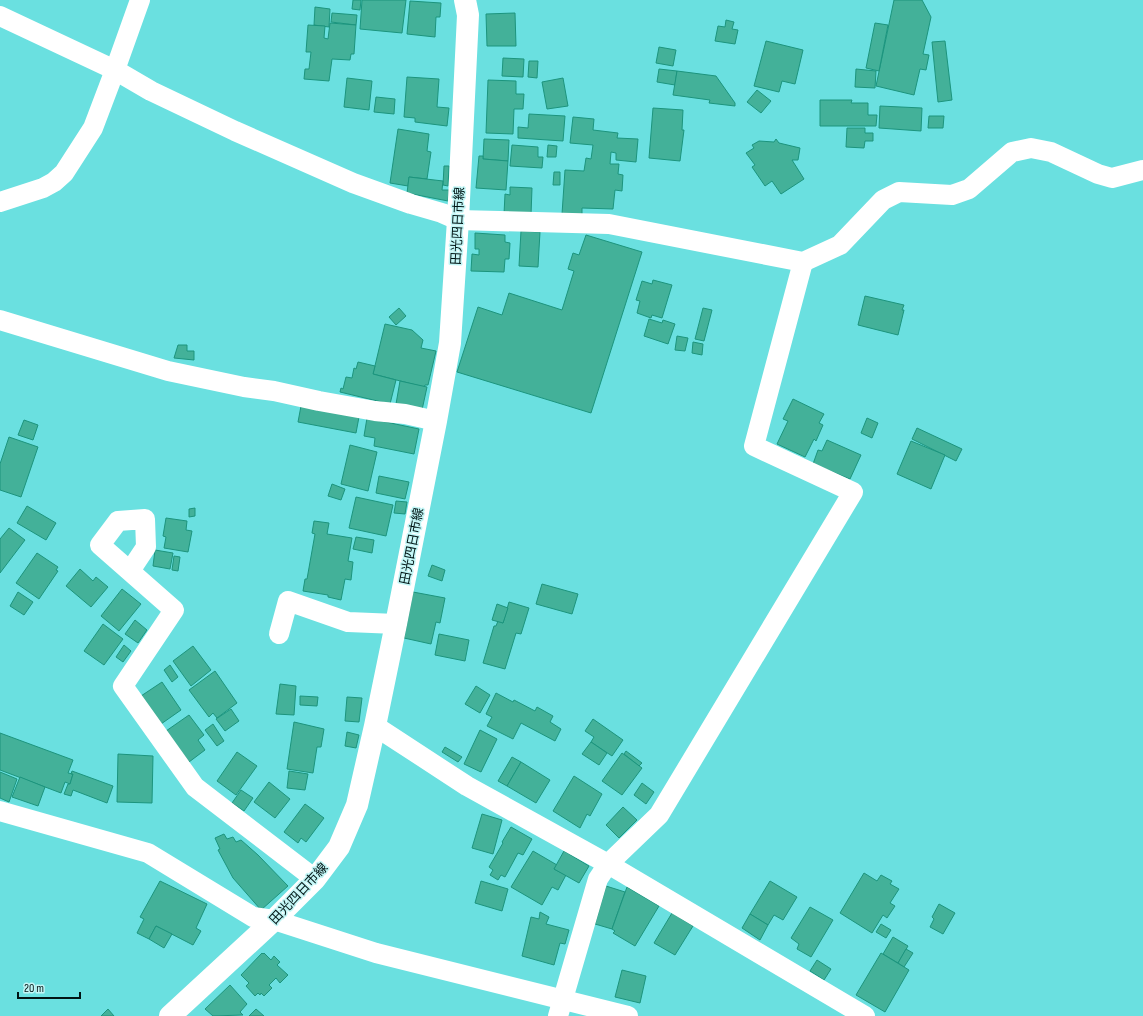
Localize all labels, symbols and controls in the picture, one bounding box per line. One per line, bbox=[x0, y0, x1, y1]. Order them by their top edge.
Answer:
street label: 田光四日市線 bbox=[448, 187, 468, 265]
street label: 田光四日市線 bbox=[397, 506, 427, 586]
street label: 田光四日市線 bbox=[266, 860, 331, 928]
scale bar bbox=[18, 974, 80, 1000]
text: 20 m bbox=[24, 981, 44, 996]

